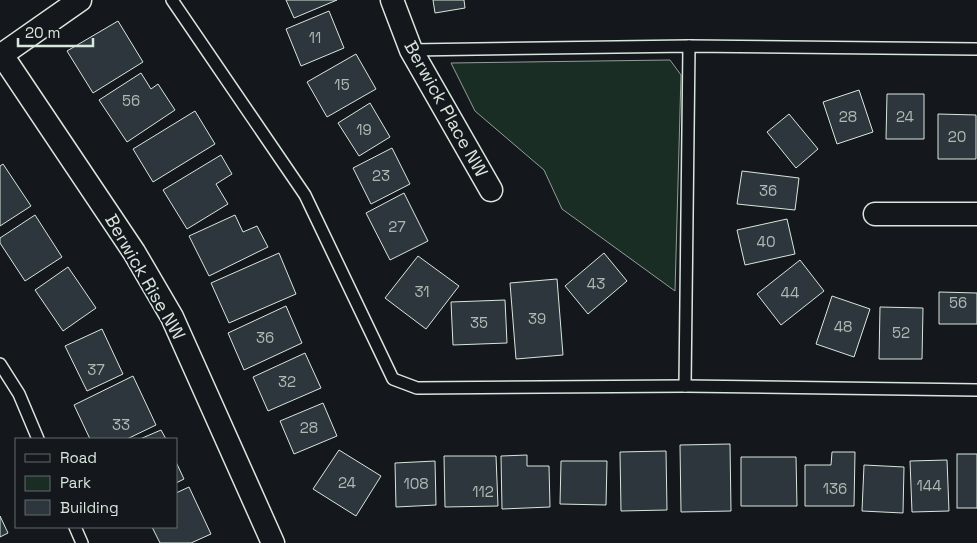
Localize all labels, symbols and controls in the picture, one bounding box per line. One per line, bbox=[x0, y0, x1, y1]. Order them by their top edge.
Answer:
scale bar bbox=[18, 15, 92, 47]
text: 20 m bbox=[25, 23, 60, 42]
house number: 11 bbox=[309, 28, 321, 47]
street label: Berwick Place NW bbox=[399, 37, 494, 181]
house number: 15 bbox=[334, 75, 350, 94]
house number: 56 bbox=[122, 91, 140, 110]
house number: 28 bbox=[839, 107, 857, 126]
house number: 24 bbox=[896, 107, 914, 126]
house number: 19 bbox=[356, 120, 372, 139]
house number: 20 bbox=[948, 127, 966, 146]
house number: 23 bbox=[372, 166, 390, 185]
house number: 36 bbox=[759, 181, 777, 200]
street label: Berwick Rise NW bbox=[100, 210, 191, 344]
house number: 27 bbox=[388, 217, 406, 236]
house number: 40 bbox=[757, 232, 776, 251]
house number: 43 bbox=[587, 274, 605, 293]
house number: 31 bbox=[414, 282, 430, 301]
house number: 44 bbox=[781, 283, 799, 302]
house number: 56 bbox=[949, 293, 967, 312]
house number: 39 bbox=[528, 309, 546, 328]
house number: 35 bbox=[470, 313, 488, 332]
house number: 48 bbox=[834, 317, 852, 336]
house number: 52 bbox=[892, 323, 910, 342]
house number: 36 bbox=[256, 328, 274, 347]
house number: 37 bbox=[87, 360, 105, 379]
house number: 32 bbox=[278, 372, 296, 391]
house number: 33 bbox=[112, 415, 130, 434]
house number: 28 bbox=[300, 418, 318, 437]
legend bbox=[15, 438, 178, 528]
text: Road bbox=[60, 448, 97, 467]
text: Park bbox=[60, 473, 91, 492]
house number: 24 bbox=[338, 473, 356, 492]
house number: 108 bbox=[403, 474, 429, 493]
house number: 144 bbox=[916, 476, 942, 495]
house number: 136 bbox=[823, 479, 847, 498]
house number: 112 bbox=[472, 482, 494, 501]
text: Building bbox=[60, 498, 119, 517]

